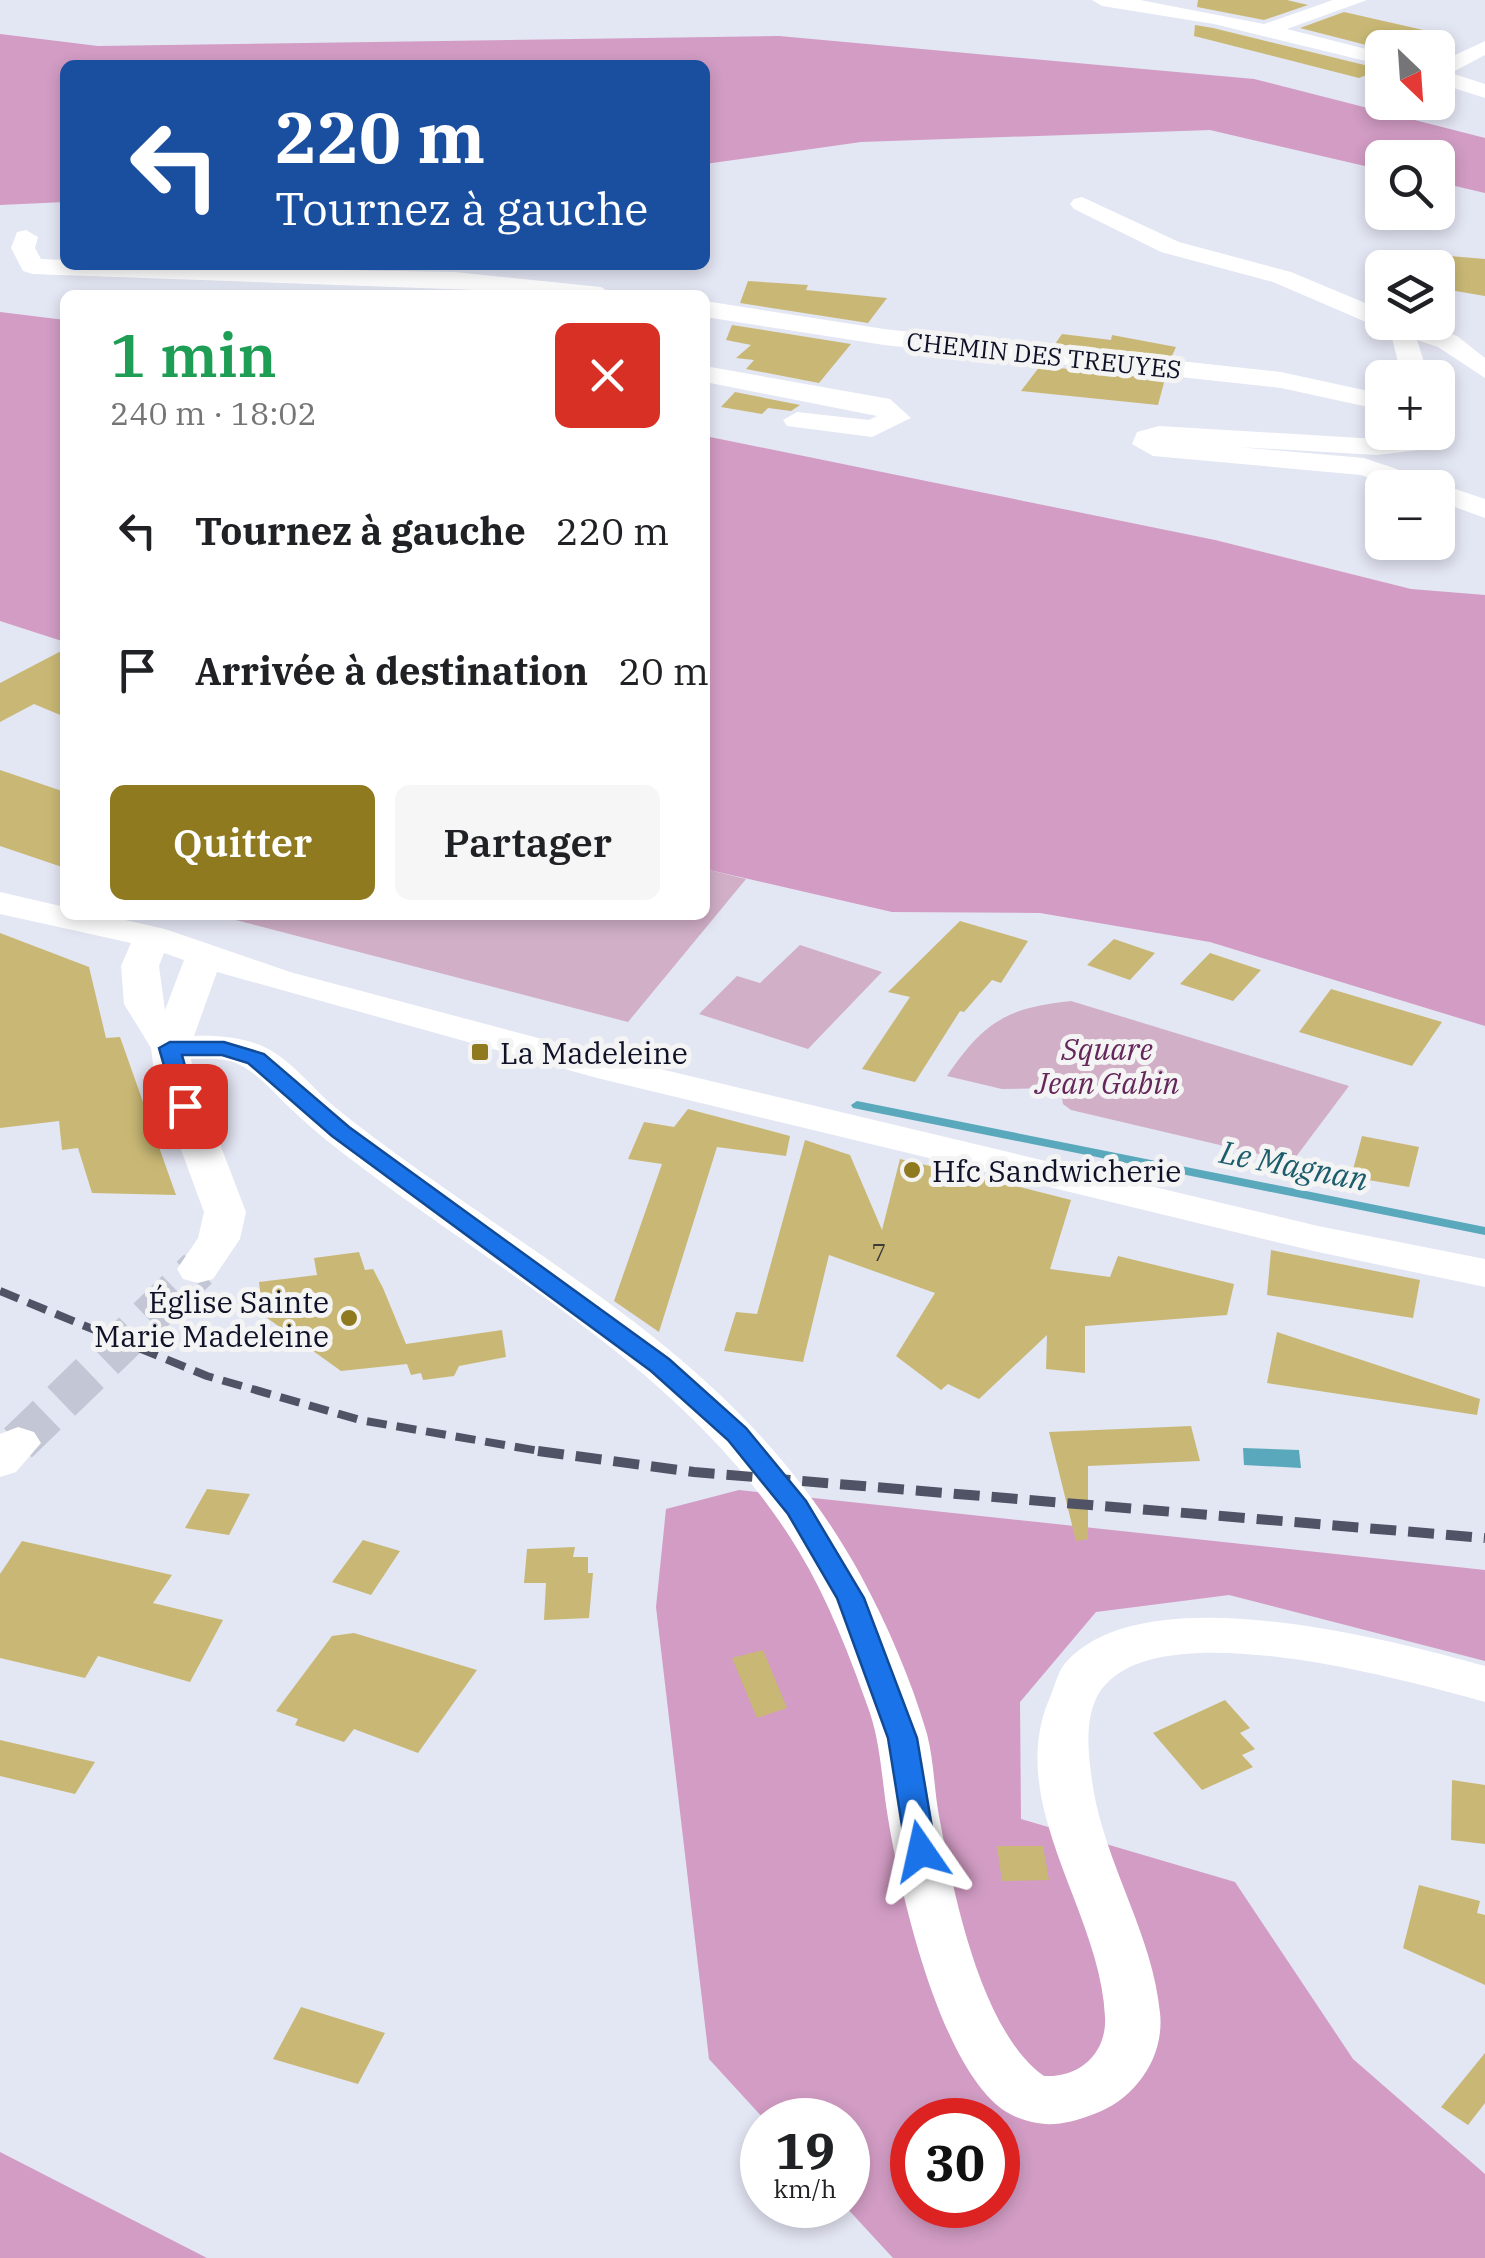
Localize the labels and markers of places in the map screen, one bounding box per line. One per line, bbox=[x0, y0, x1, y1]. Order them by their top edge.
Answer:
place label: La Madeleine bbox=[500, 1033, 688, 1072]
marker: La Madeleine bbox=[469, 1041, 491, 1063]
pin bbox=[143, 1064, 228, 1149]
place label: Hfc Sandwicherie bbox=[932, 1151, 1181, 1190]
marker: Hfc Sandwicherie bbox=[901, 1159, 923, 1181]
place label: Église Sainte Marie Madeleine bbox=[94, 1282, 329, 1355]
marker: Église Sainte Marie Madeleine bbox=[338, 1307, 360, 1329]

